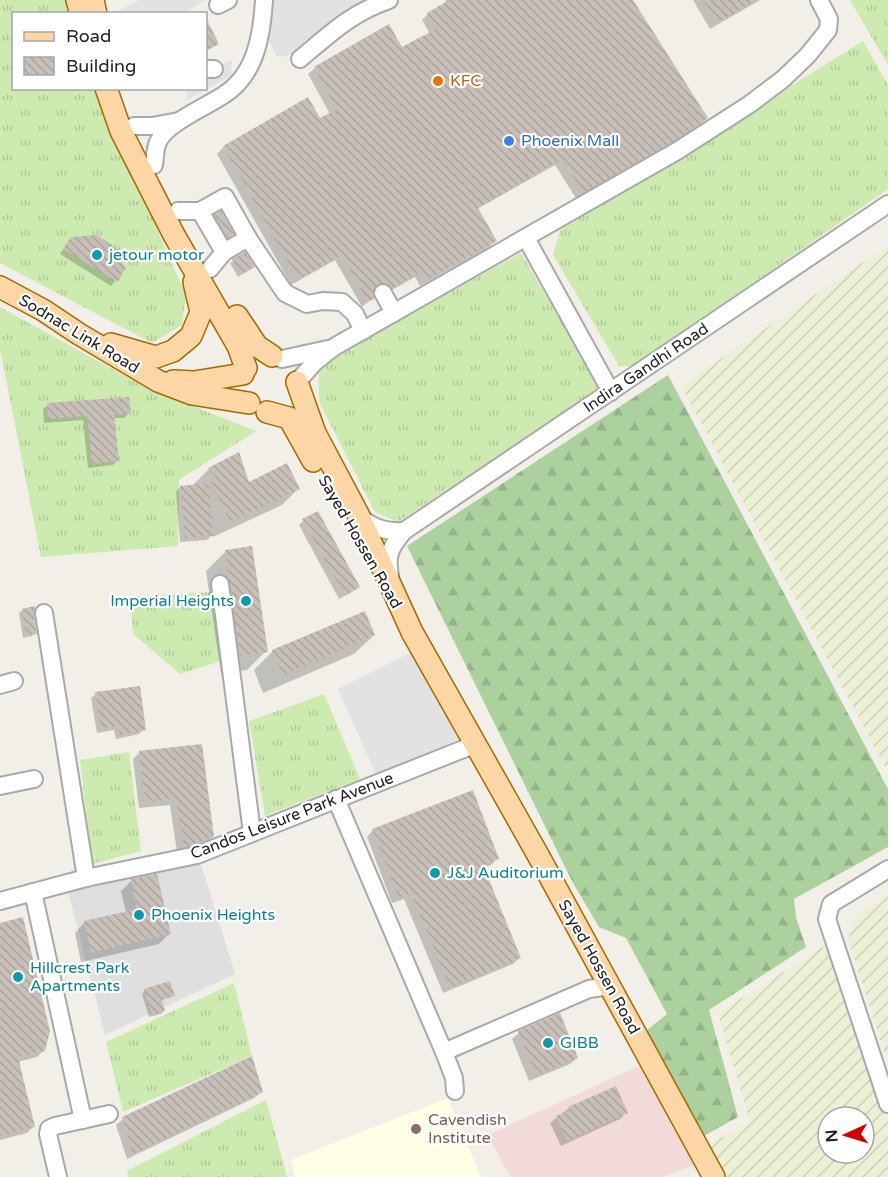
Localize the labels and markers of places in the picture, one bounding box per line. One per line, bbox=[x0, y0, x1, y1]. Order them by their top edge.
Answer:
place label: KFC bbox=[450, 71, 481, 91]
marker: KFC bbox=[431, 74, 445, 88]
place label: Phoenix Mall bbox=[521, 131, 619, 151]
marker: Phoenix Mall bbox=[502, 134, 516, 148]
place label: jetour motor bbox=[108, 245, 205, 265]
marker: jetour motor bbox=[90, 248, 104, 262]
place label: Imperial Heights bbox=[110, 591, 234, 611]
marker: Imperial Heights bbox=[239, 594, 253, 608]
place label: J&J Auditorium bbox=[447, 863, 564, 883]
marker: J&J Auditorium bbox=[428, 866, 442, 880]
place label: Phoenix Heights bbox=[151, 905, 275, 925]
marker: Phoenix Heights bbox=[132, 908, 146, 922]
place label: Hillcrest Park Apartments bbox=[30, 958, 130, 996]
marker: Hillcrest Park Apartments bbox=[11, 970, 25, 984]
place label: GIBB bbox=[560, 1033, 599, 1053]
marker: GIBB bbox=[541, 1036, 555, 1050]
place label: Cavendish Institute bbox=[428, 1110, 507, 1148]
marker: Cavendish Institute bbox=[409, 1122, 423, 1136]

